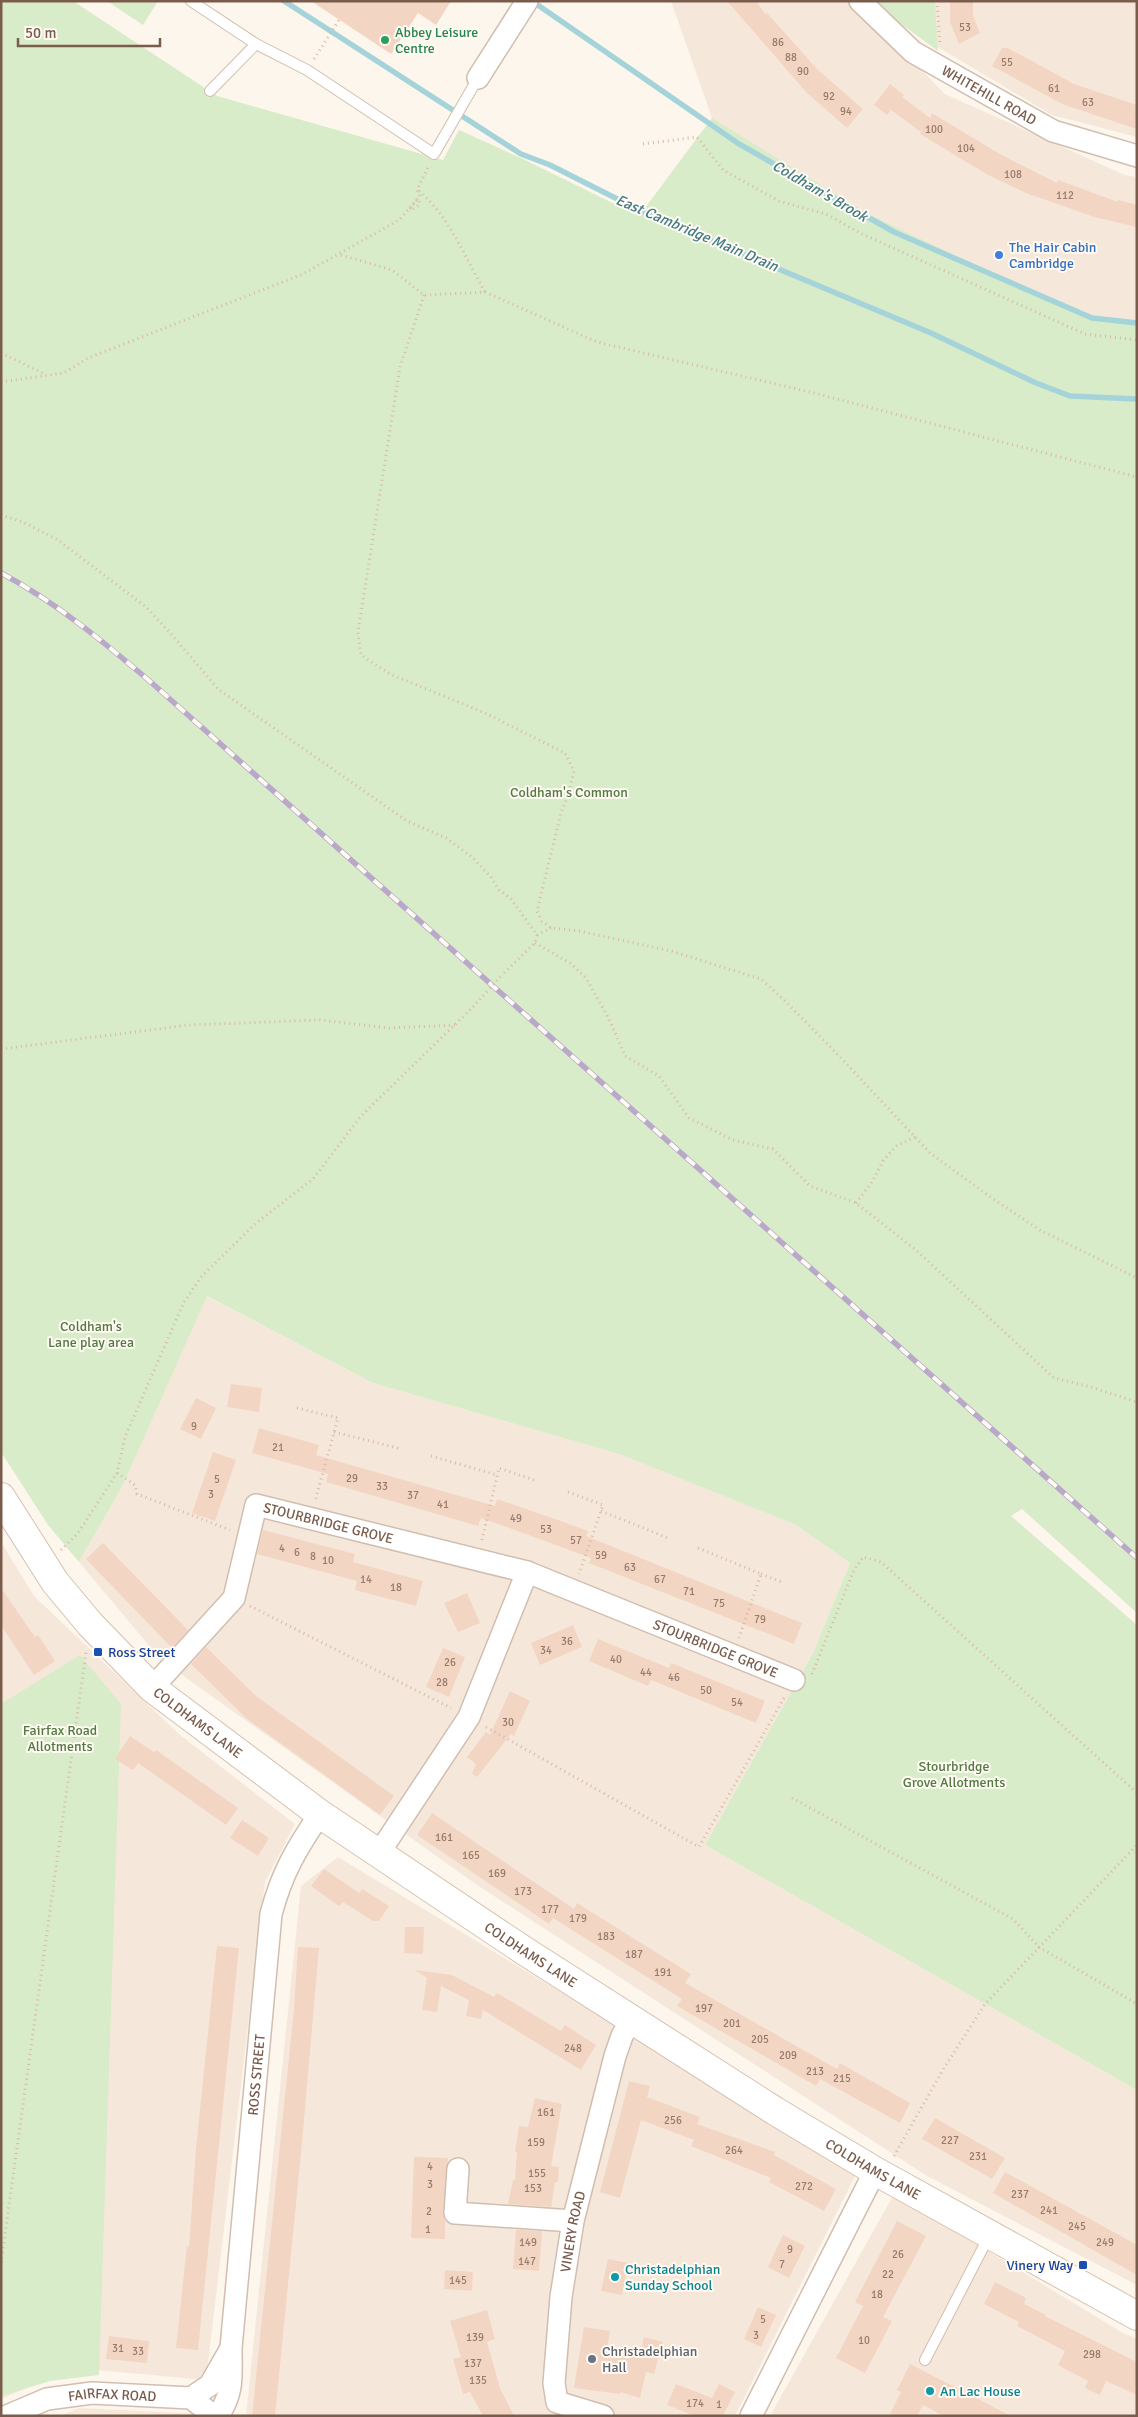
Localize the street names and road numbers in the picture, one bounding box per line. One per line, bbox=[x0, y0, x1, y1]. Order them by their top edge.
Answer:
street label: WHITEHILL ROAD bbox=[939, 61, 1040, 128]
street label: STOURBRIDGE GROVE bbox=[262, 1499, 395, 1547]
street label: STOURBRIDGE GROVE bbox=[651, 1615, 781, 1681]
street label: COLDHAMS LANE bbox=[150, 1684, 246, 1762]
street label: COLDHAMS LANE bbox=[481, 1918, 581, 1991]
street label: ROSS STREET bbox=[244, 2033, 268, 2116]
street label: COLDHAMS LANE bbox=[823, 2135, 924, 2203]
street label: VINERY ROAD bbox=[557, 2189, 589, 2274]
street label: FAIRFAX ROAD bbox=[67, 2384, 157, 2405]

